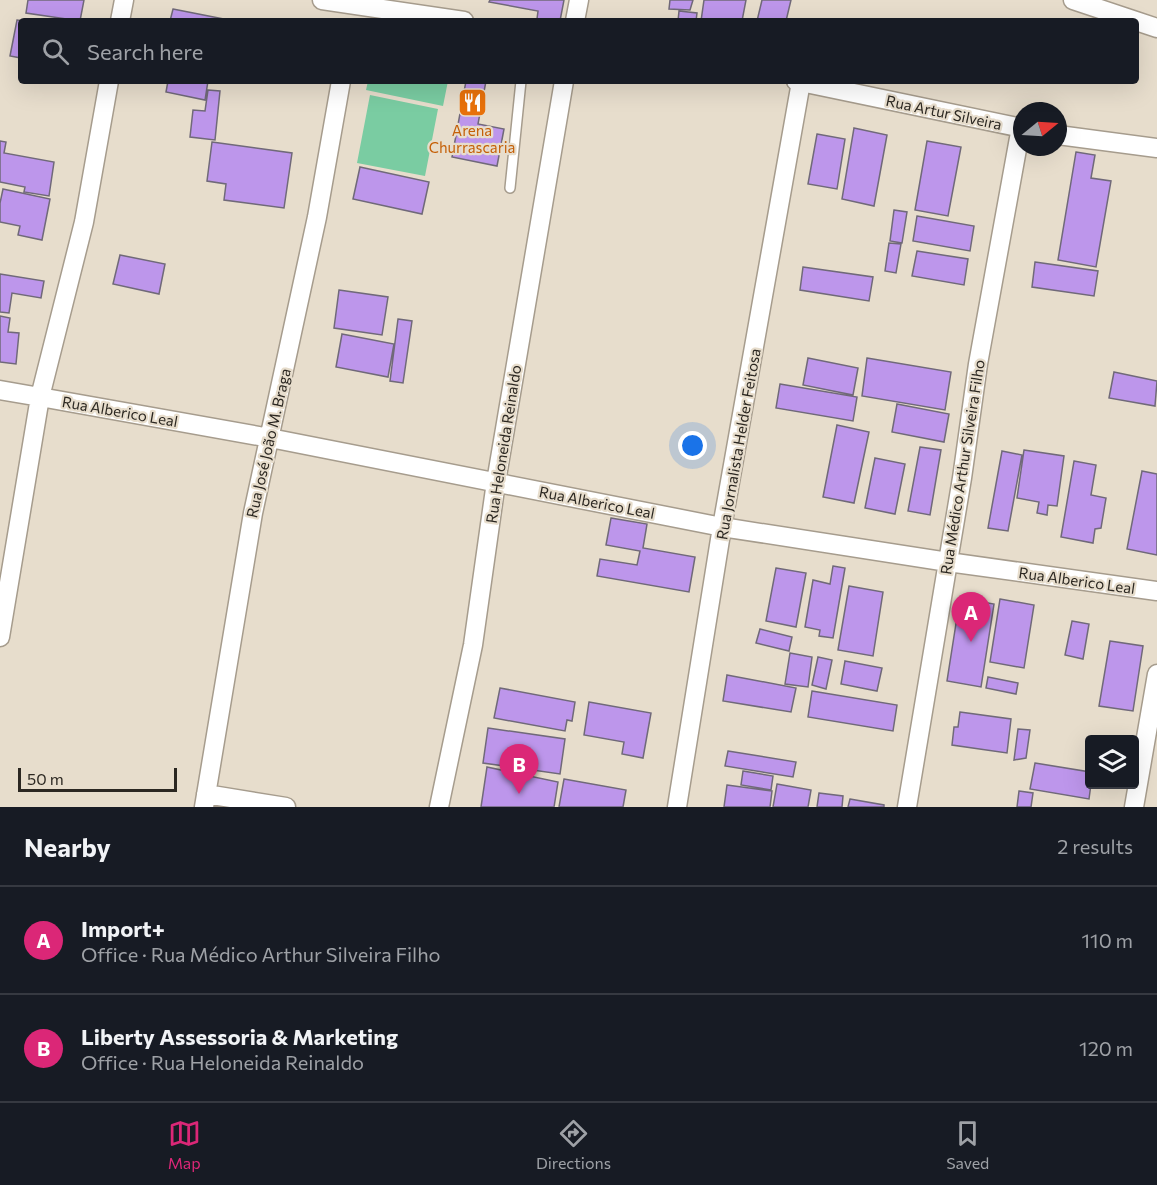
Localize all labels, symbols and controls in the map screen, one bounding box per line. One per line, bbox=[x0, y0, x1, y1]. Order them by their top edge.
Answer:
search box bbox=[18, 18, 1139, 84]
icon: search bbox=[39, 35, 72, 68]
text: Search here bbox=[87, 38, 203, 65]
restaurant icon: Arena Churrascaria bbox=[456, 87, 488, 119]
street label: Rua Artur Silveira bbox=[884, 91, 1004, 133]
north arrow bbox=[1013, 102, 1067, 156]
place label: Arena Churrascaria bbox=[429, 121, 515, 156]
street label: Rua Jornalista Helder Feitosa bbox=[712, 347, 764, 541]
street label: Rua Médico Arthur Silveira Filho bbox=[936, 358, 988, 576]
street label: Rua Heloneida Reinaldo bbox=[482, 364, 524, 524]
street label: Rua José João M. Braga bbox=[242, 367, 294, 519]
street label: Rua Alberico Leal bbox=[61, 392, 179, 430]
your location bbox=[678, 431, 707, 460]
street label: Rua Alberico Leal bbox=[538, 482, 656, 522]
street label: Rua Alberico Leal bbox=[1018, 563, 1136, 597]
pin: A bbox=[952, 592, 990, 642]
map controls bbox=[1085, 735, 1139, 789]
button: layers bbox=[1085, 735, 1139, 789]
pin: B bbox=[500, 744, 538, 794]
scale bar bbox=[18, 765, 177, 792]
text: 50 m bbox=[27, 769, 64, 788]
text: Nearby bbox=[24, 831, 111, 862]
text: 2 results bbox=[1057, 834, 1133, 858]
text: Import+ bbox=[81, 915, 165, 942]
text: A bbox=[36, 928, 51, 952]
text: 110 m bbox=[1082, 928, 1133, 952]
text: Office · Rua Médico Arthur Silveira Filho bbox=[81, 942, 441, 966]
text: Liberty Assessoria & Marketing bbox=[81, 1023, 398, 1050]
text: B bbox=[37, 1036, 50, 1060]
text: 120 m bbox=[1079, 1036, 1133, 1060]
text: Office · Rua Heloneida Reinaldo bbox=[81, 1050, 364, 1074]
tab: Map bbox=[168, 1117, 201, 1172]
tab: Directions bbox=[536, 1117, 611, 1172]
tab: Saved bbox=[946, 1117, 989, 1172]

